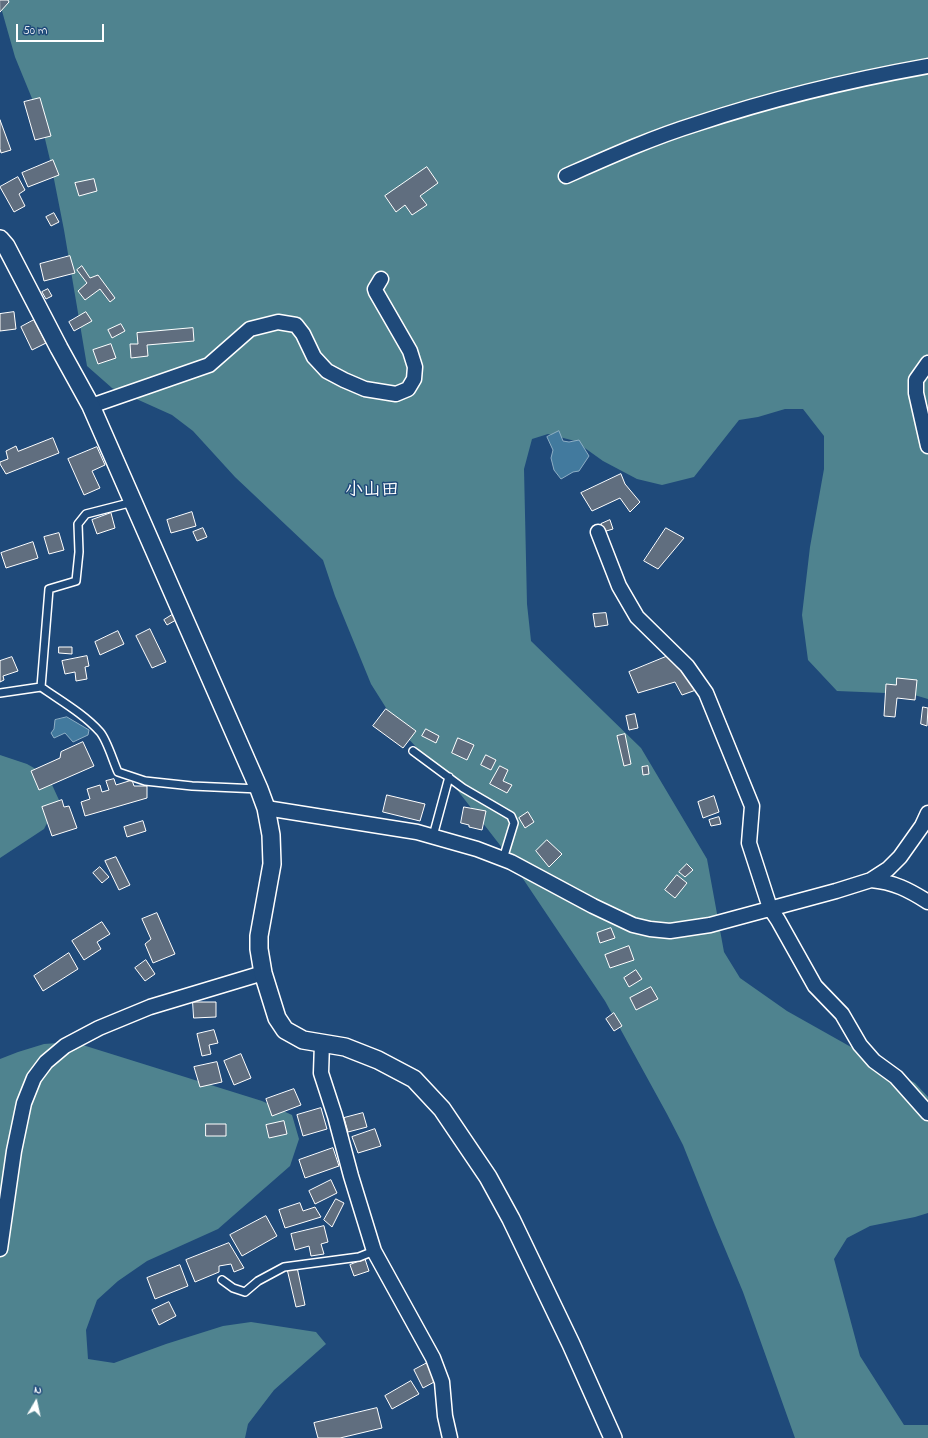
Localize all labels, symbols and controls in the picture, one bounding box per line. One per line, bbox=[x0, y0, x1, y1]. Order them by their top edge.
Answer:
scale bar bbox=[18, 16, 106, 42]
text: 50 m bbox=[23, 22, 47, 40]
district label: 小山田 bbox=[345, 481, 399, 503]
north arrow bbox=[16, 1382, 56, 1422]
text: N bbox=[33, 1382, 43, 1399]

